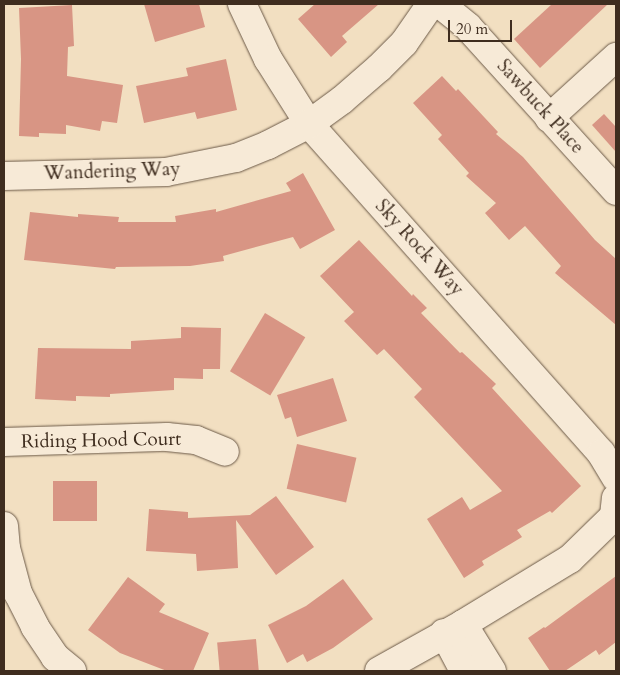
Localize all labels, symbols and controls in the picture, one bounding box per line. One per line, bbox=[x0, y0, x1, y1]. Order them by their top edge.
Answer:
scale bar bbox=[450, 10, 514, 42]
text: 20 m bbox=[456, 19, 488, 39]
street label: Sawbuck Place bbox=[492, 55, 588, 159]
street label: Wandering Way bbox=[43, 158, 181, 186]
street label: Sky Rock Way bbox=[370, 195, 468, 301]
street label: Riding Hood Court bbox=[21, 428, 181, 454]

